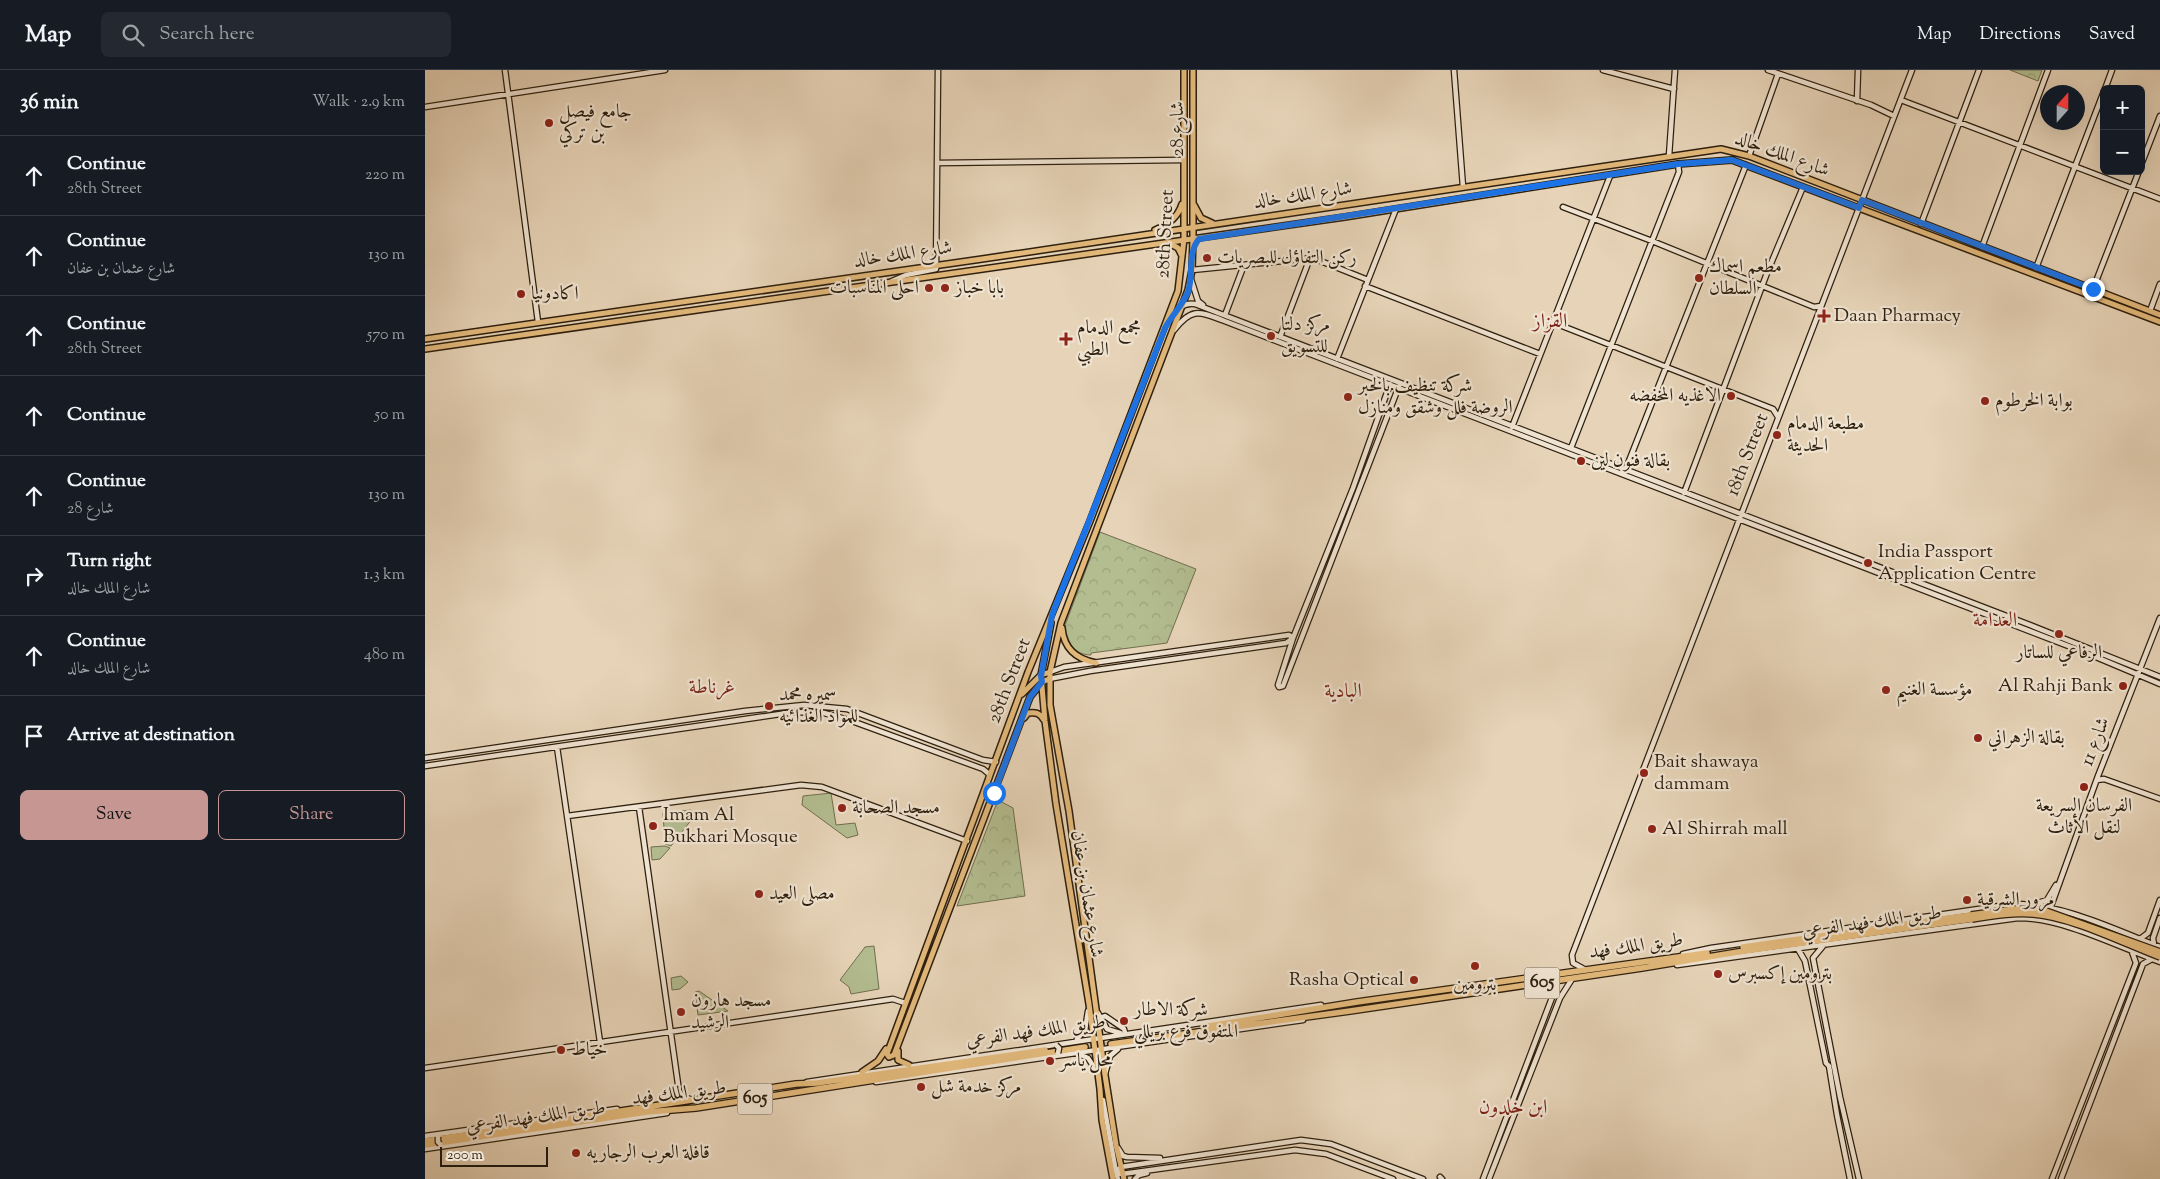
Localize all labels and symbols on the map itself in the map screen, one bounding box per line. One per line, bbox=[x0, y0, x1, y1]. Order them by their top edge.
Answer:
north arrow bbox=[2040, 85, 2085, 130]
place label: جامع فيصل بن تركي bbox=[559, 99, 632, 148]
street label: شارع 28 bbox=[1165, 101, 1192, 157]
marker: جامع فيصل بن تركي bbox=[543, 117, 555, 129]
street label: شارع الملك خالد bbox=[1731, 125, 1833, 185]
street label: شارع الملك خالد bbox=[1252, 176, 1354, 216]
street label: 28th Street bbox=[1150, 188, 1182, 279]
street label: شارع الملك خالد bbox=[852, 235, 954, 275]
place label: ركن التفاؤل للبصريات bbox=[1217, 245, 1357, 272]
marker: ركن التفاؤل للبصريات bbox=[1201, 252, 1213, 264]
place label: مطعم اسماك السلطان bbox=[1709, 254, 1782, 303]
marker: مطعم اسماك السلطان bbox=[1693, 272, 1705, 284]
place label: احلى المناسبات bbox=[829, 275, 919, 302]
place label: بابا خباز bbox=[953, 275, 1004, 302]
route end bbox=[2082, 278, 2105, 301]
place label: اكادونيا bbox=[531, 281, 579, 308]
marker: احلى المناسبات bbox=[923, 282, 935, 294]
marker: بابا خباز bbox=[939, 282, 951, 294]
marker: اكادونيا bbox=[515, 288, 527, 300]
place label: Daan Pharmacy bbox=[1834, 303, 1962, 330]
district label: القزاز bbox=[1531, 308, 1567, 337]
marker: Daan Pharmacy bbox=[1818, 310, 1830, 322]
place label: مركز دلتا للتسويق bbox=[1281, 312, 1330, 361]
place label: مجمع الدمام الطبي bbox=[1077, 315, 1141, 367]
marker: مركز دلتا للتسويق bbox=[1265, 330, 1277, 342]
marker: مجمع الدمام الطبي bbox=[1059, 332, 1073, 346]
place label: شركة تنظيف بالخبر الروضة فلل وشقق ومنازل bbox=[1356, 373, 1513, 422]
place label: الاغذيه المخفضه bbox=[1629, 383, 1721, 410]
place label: بوابة الخرطوم bbox=[1995, 388, 2073, 416]
marker: الاغذيه المخفضه bbox=[1725, 390, 1737, 402]
marker: شركة تنظيف بالخبر الروضة فلل وشقق ومنازل bbox=[1342, 391, 1354, 403]
marker: بوابة الخرطوم bbox=[1979, 395, 1991, 407]
street label: 18th Street bbox=[1720, 409, 1776, 500]
place label: مطبعة الدمام الحديثة bbox=[1787, 411, 1864, 460]
marker: مطبعة الدمام الحديثة bbox=[1771, 429, 1783, 441]
place label: بقالة فنون لين bbox=[1591, 448, 1670, 475]
marker: بقالة فنون لين bbox=[1575, 455, 1587, 467]
place label: India Passport Application Centre bbox=[1878, 539, 2037, 588]
marker: India Passport Application Centre bbox=[1862, 557, 1874, 569]
district label: العدامة bbox=[1973, 607, 2017, 636]
marker: الرفاعي للساتار bbox=[2053, 628, 2065, 640]
street label: 28th Street bbox=[981, 634, 1039, 727]
place label: الرفاعي للساتار bbox=[2014, 640, 2102, 667]
place label: Al Rahji Bank bbox=[1998, 673, 2114, 700]
district label: غرناطة bbox=[689, 674, 735, 703]
place label: مؤسسة الغنيم bbox=[1896, 677, 1972, 708]
district label: البادية bbox=[1324, 678, 1362, 707]
marker: Al Rahji Bank bbox=[2117, 680, 2129, 692]
place label: سميره محمد للمواد الغذائيه bbox=[779, 682, 858, 731]
marker: مؤسسة الغنيم bbox=[1880, 684, 1892, 696]
marker: سميره محمد للمواد الغذائيه bbox=[763, 700, 775, 712]
street label: شارع 11 bbox=[2074, 714, 2118, 770]
place label: بقالة الزهراني bbox=[1988, 725, 2065, 752]
marker: بقالة الزهراني bbox=[1972, 732, 1984, 744]
place label: Bait shawaya dammam bbox=[1654, 749, 1759, 798]
marker: Bait shawaya dammam bbox=[1638, 767, 1650, 779]
marker: الفرسان السريعة لنقل الأثاث bbox=[2078, 781, 2090, 793]
route start bbox=[983, 782, 1006, 805]
place label: الفرسان السريعة لنقل الأثاث bbox=[2036, 793, 2132, 842]
place label: مسجد الصحابة bbox=[852, 795, 940, 822]
place label: Imam Al Bukhari Mosque bbox=[663, 802, 798, 851]
marker: مسجد الصحابة bbox=[836, 802, 848, 814]
place label: Al Shirrah mall bbox=[1662, 816, 1788, 843]
marker: Imam Al Bukhari Mosque bbox=[647, 820, 659, 832]
marker: Al Shirrah mall bbox=[1646, 823, 1658, 835]
street label: شارع عثمان بن عفان bbox=[1063, 828, 1109, 960]
place label: مصلى العيد bbox=[769, 881, 835, 908]
place label: مرور الشرقية bbox=[1977, 887, 2054, 914]
marker: مصلى العيد bbox=[753, 888, 765, 900]
marker: مرور الشرقية bbox=[1961, 894, 1973, 906]
street label: طريق الملك فهد الفرعي bbox=[1801, 900, 1943, 946]
street label: طريق الملك فهد bbox=[1587, 927, 1685, 967]
marker: بترومين bbox=[1469, 960, 1481, 972]
place label: بترومين إكسبرس bbox=[1728, 961, 1832, 988]
place label: Rasha Optical bbox=[1289, 967, 1404, 994]
road number: 605 bbox=[1525, 968, 1559, 998]
marker: بترومين إكسبرس bbox=[1712, 968, 1724, 980]
place label: بترومين bbox=[1453, 972, 1497, 999]
marker: Rasha Optical bbox=[1408, 974, 1420, 986]
place label: مسجد هارون الرشيد bbox=[691, 988, 771, 1037]
place label: شركة الاطار المتفوق فرع بريللي bbox=[1132, 997, 1238, 1049]
marker: مسجد هارون الرشيد bbox=[675, 1006, 687, 1018]
street label: طريق الملك فهد الفرعي bbox=[965, 1009, 1107, 1055]
marker: شركة الاطار المتفوق فرع بريللي bbox=[1118, 1015, 1130, 1027]
place label: خياط bbox=[571, 1037, 607, 1064]
marker: خياط bbox=[555, 1044, 567, 1056]
place label: محل ياسر bbox=[1058, 1048, 1113, 1075]
marker: محل ياسر bbox=[1044, 1055, 1056, 1067]
place label: مركز خدمة شل bbox=[931, 1074, 1021, 1101]
street label: طريق الملك فهد bbox=[630, 1075, 728, 1113]
marker: مركز خدمة شل bbox=[915, 1081, 927, 1093]
road number: 605 bbox=[737, 1084, 773, 1114]
district label: ابن خلدون bbox=[1479, 1094, 1547, 1123]
street label: طريق الملك فهد الفرعي bbox=[465, 1095, 607, 1141]
place label: قافلة العرب الرجاريه bbox=[586, 1140, 710, 1167]
scale bar bbox=[440, 1144, 547, 1167]
marker: قافلة العرب الرجاريه bbox=[570, 1147, 582, 1159]

